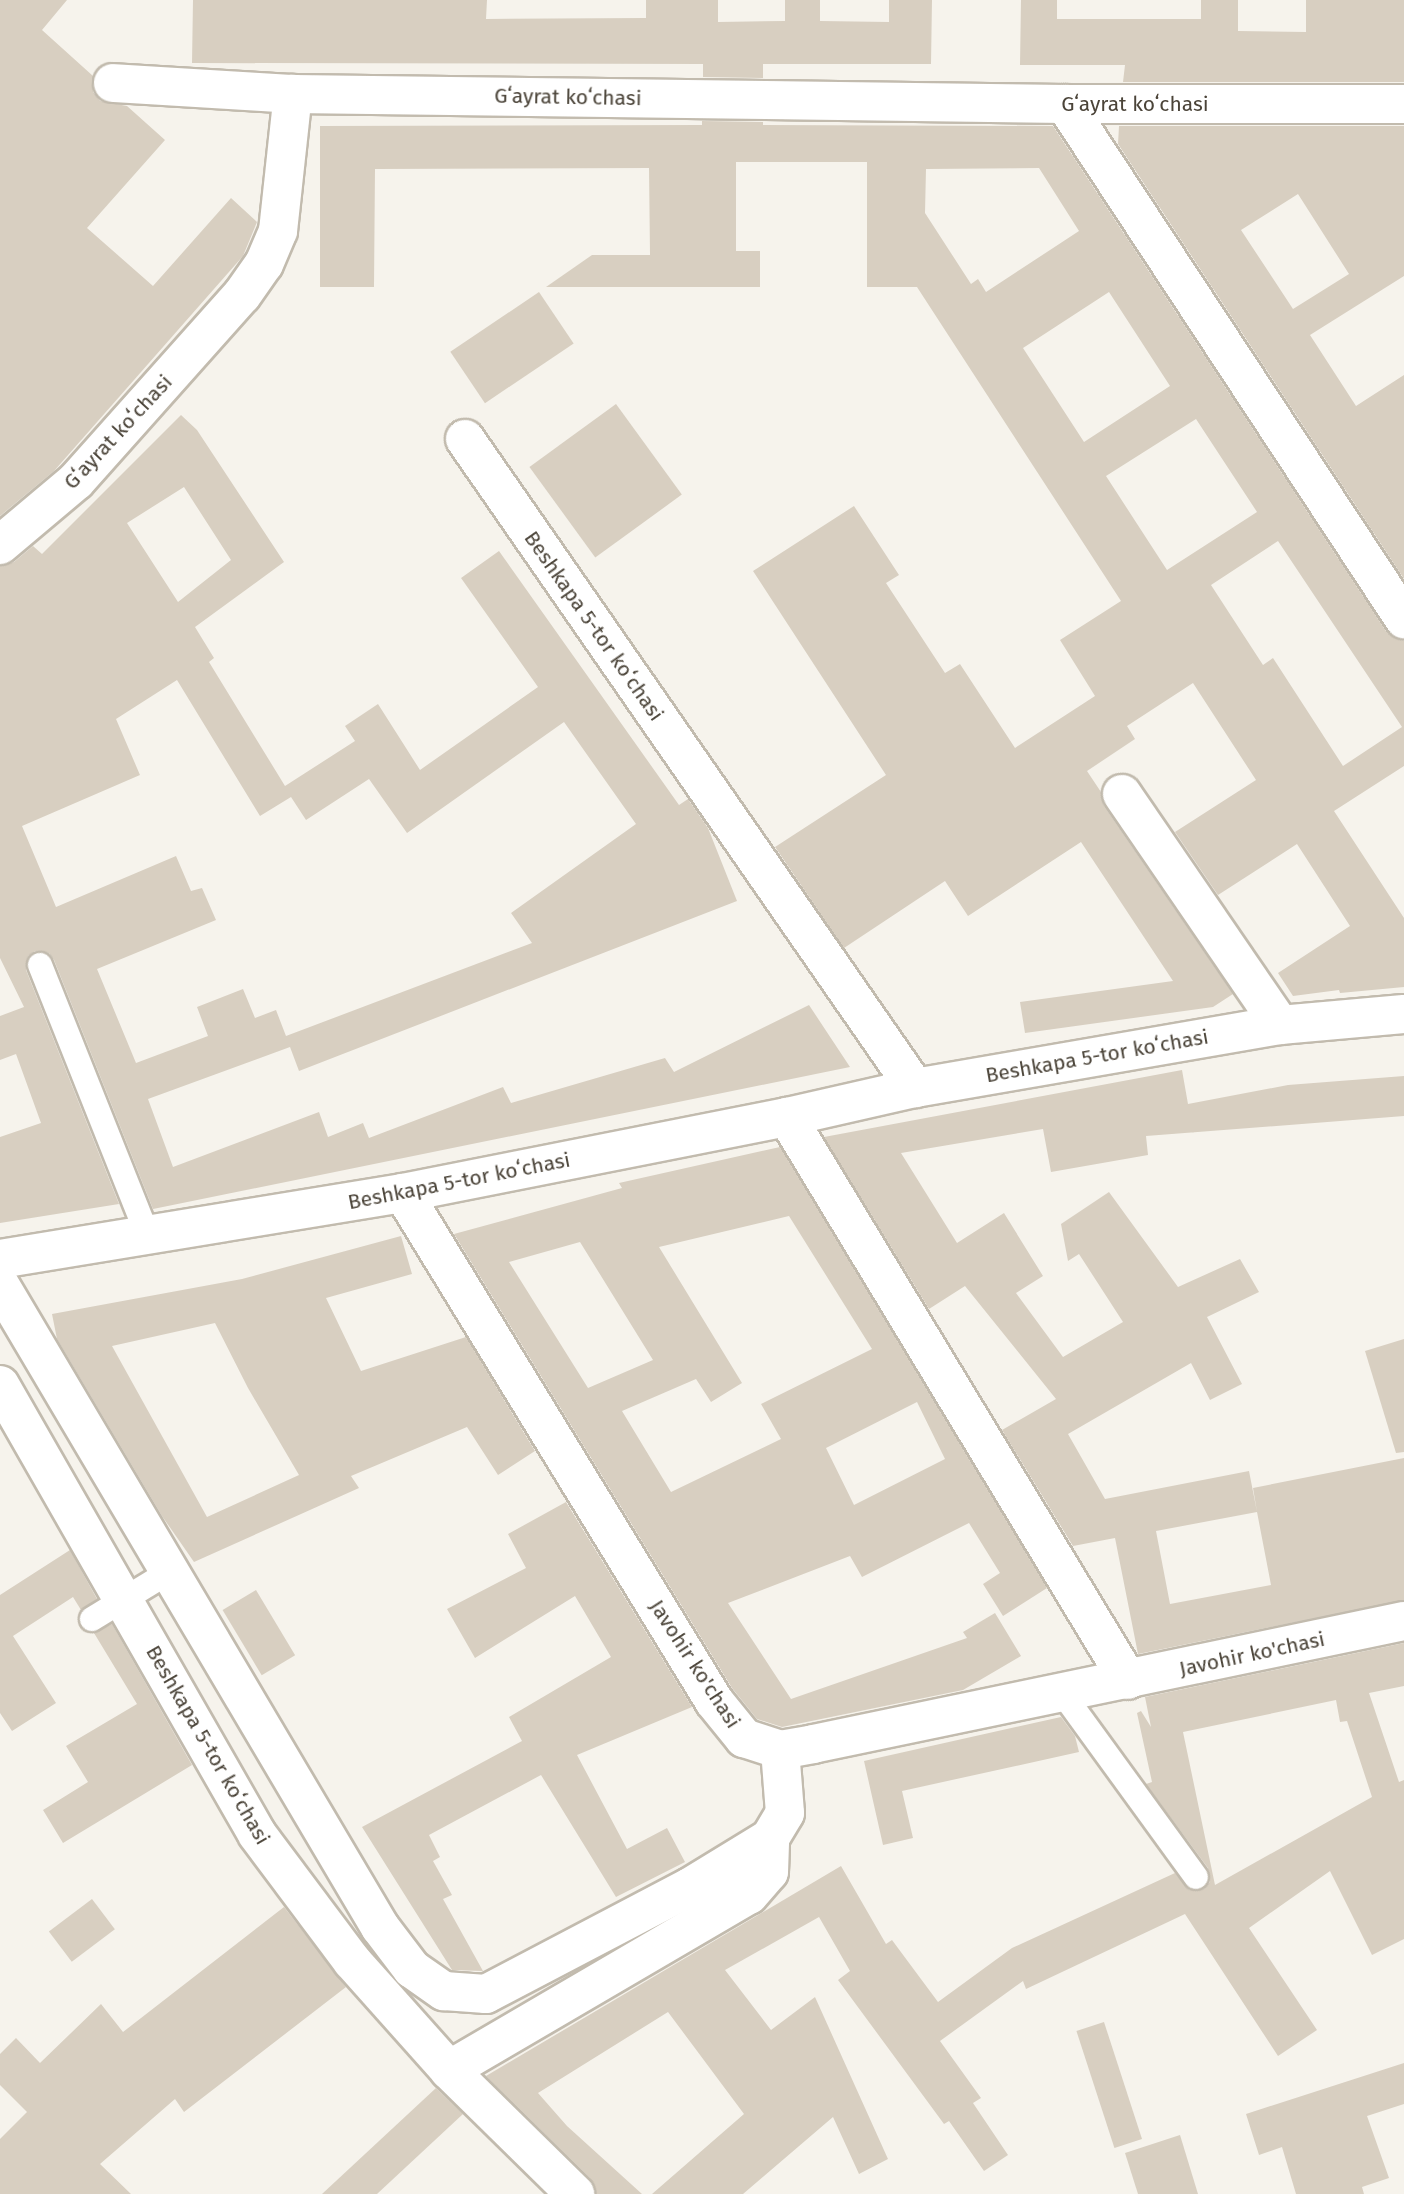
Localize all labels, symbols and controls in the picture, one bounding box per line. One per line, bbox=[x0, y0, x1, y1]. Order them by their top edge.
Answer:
street label: Gʻayrat koʻchasi bbox=[494, 83, 642, 111]
street label: Gʻayrat koʻchasi bbox=[1061, 91, 1209, 117]
street label: Gʻayrat koʻchasi bbox=[59, 370, 177, 494]
street label: Beshkapa 5-tor koʻchasi bbox=[519, 526, 669, 726]
street label: Beshkapa 5-tor koʻchasi bbox=[984, 1024, 1210, 1088]
street label: Beshkapa 5-tor koʻchasi bbox=[346, 1147, 572, 1215]
street label: Javohir ko'chasi bbox=[644, 1595, 746, 1733]
street label: Javohir ko'chasi bbox=[1177, 1626, 1327, 1682]
street label: Beshkapa 5-tor koʻchasi bbox=[141, 1641, 275, 1849]

